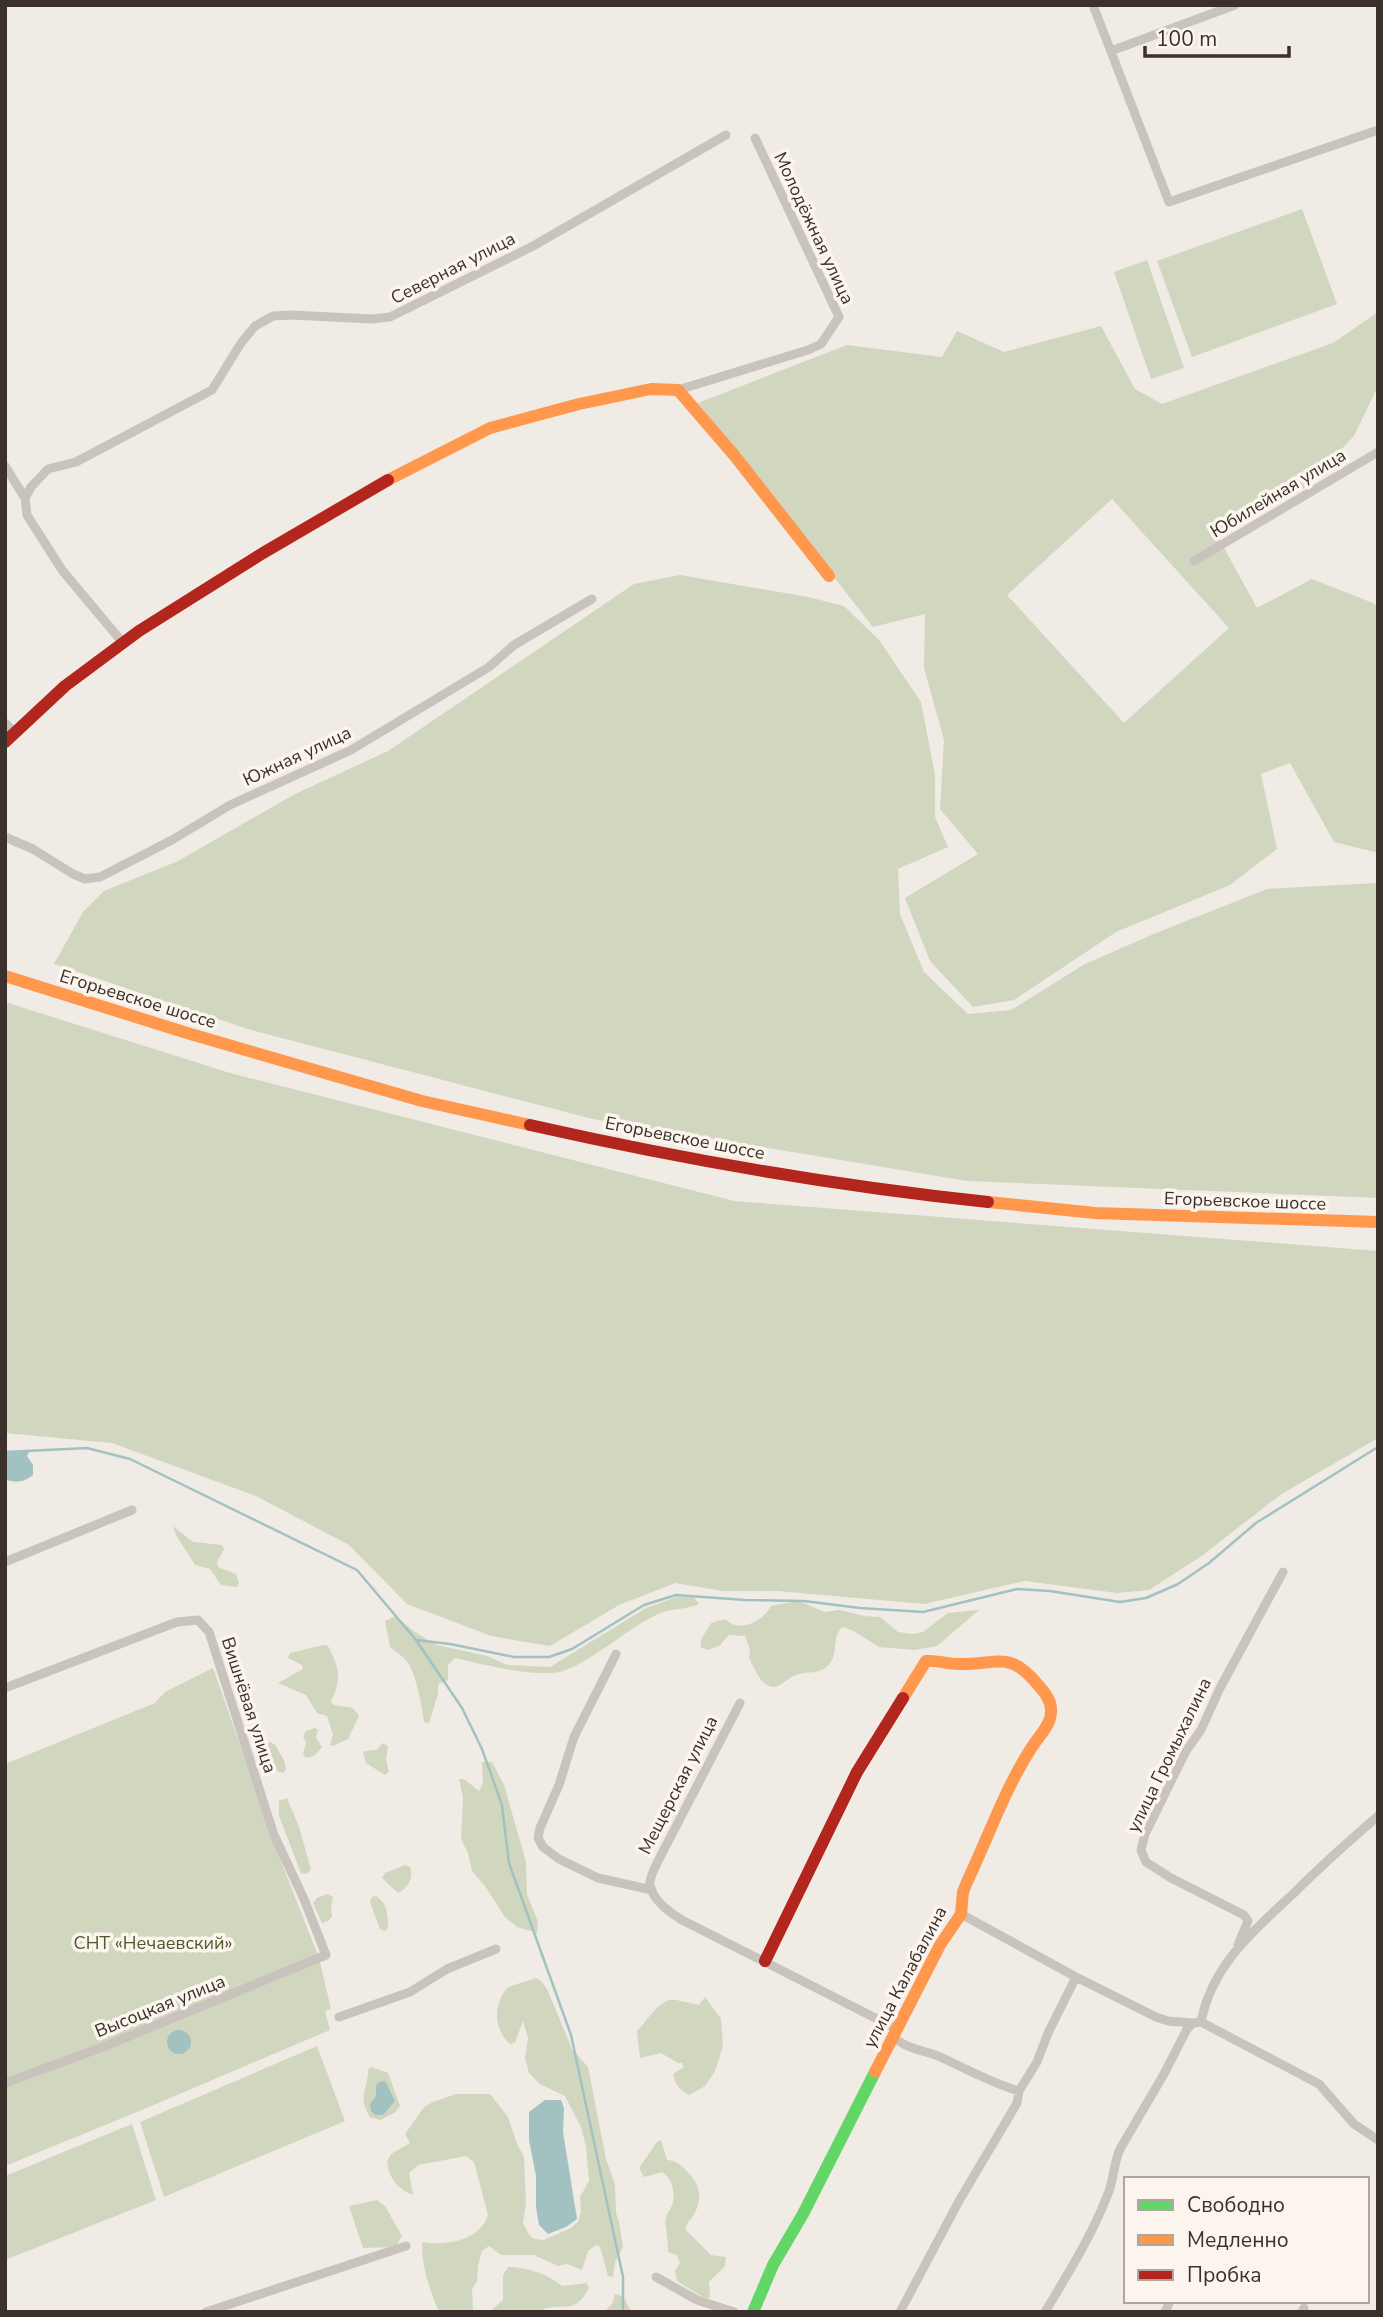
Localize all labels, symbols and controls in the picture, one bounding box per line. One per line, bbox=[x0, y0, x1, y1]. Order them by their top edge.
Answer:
scale bar bbox=[1145, 14, 1288, 58]
text: 100 m bbox=[1156, 25, 1217, 53]
street label: Молодёжная улица bbox=[768, 148, 860, 308]
street label: Северная улица bbox=[387, 226, 519, 310]
street label: Юбилейная улица bbox=[1206, 443, 1350, 543]
street label: Южная улица bbox=[239, 720, 355, 792]
street label: Егорьевское шоссе bbox=[57, 964, 219, 1034]
street label: Егорьевское шоссе bbox=[603, 1111, 767, 1165]
street label: Егорьевское шоссе bbox=[1163, 1186, 1327, 1216]
street label: Вишнёвая улица bbox=[216, 1634, 282, 1776]
street label: улица Громыхалина bbox=[1121, 1674, 1217, 1836]
street label: Мещерская улица bbox=[633, 1712, 723, 1858]
street label: улица Калабалина bbox=[858, 1902, 952, 2052]
park label: СНТ «Нечаевский» bbox=[74, 1931, 232, 1955]
street label: Высоцкая улица bbox=[91, 1969, 229, 2043]
legend bbox=[1124, 2177, 1369, 2303]
text: Свободно bbox=[1187, 2191, 1285, 2219]
text: Медленно bbox=[1187, 2226, 1289, 2254]
text: Пробка bbox=[1187, 2261, 1261, 2289]

